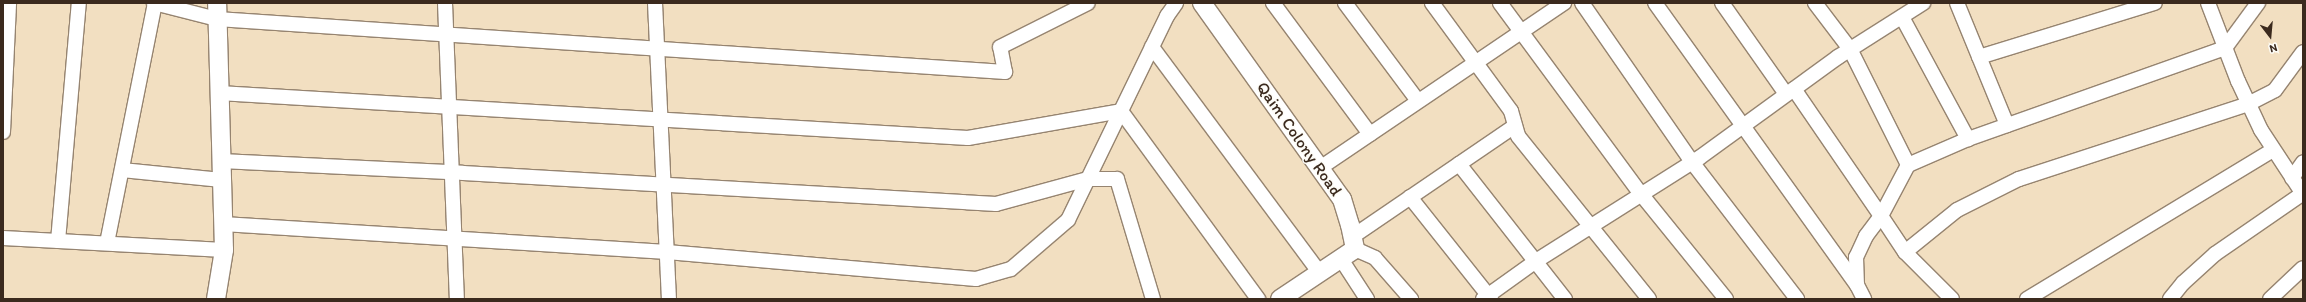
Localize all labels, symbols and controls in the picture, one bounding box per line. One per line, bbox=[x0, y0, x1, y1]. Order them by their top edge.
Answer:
north arrow bbox=[2250, 16, 2290, 56]
text: N bbox=[2268, 41, 2279, 55]
street label: Qaim Colony Road bbox=[1252, 78, 1346, 200]

